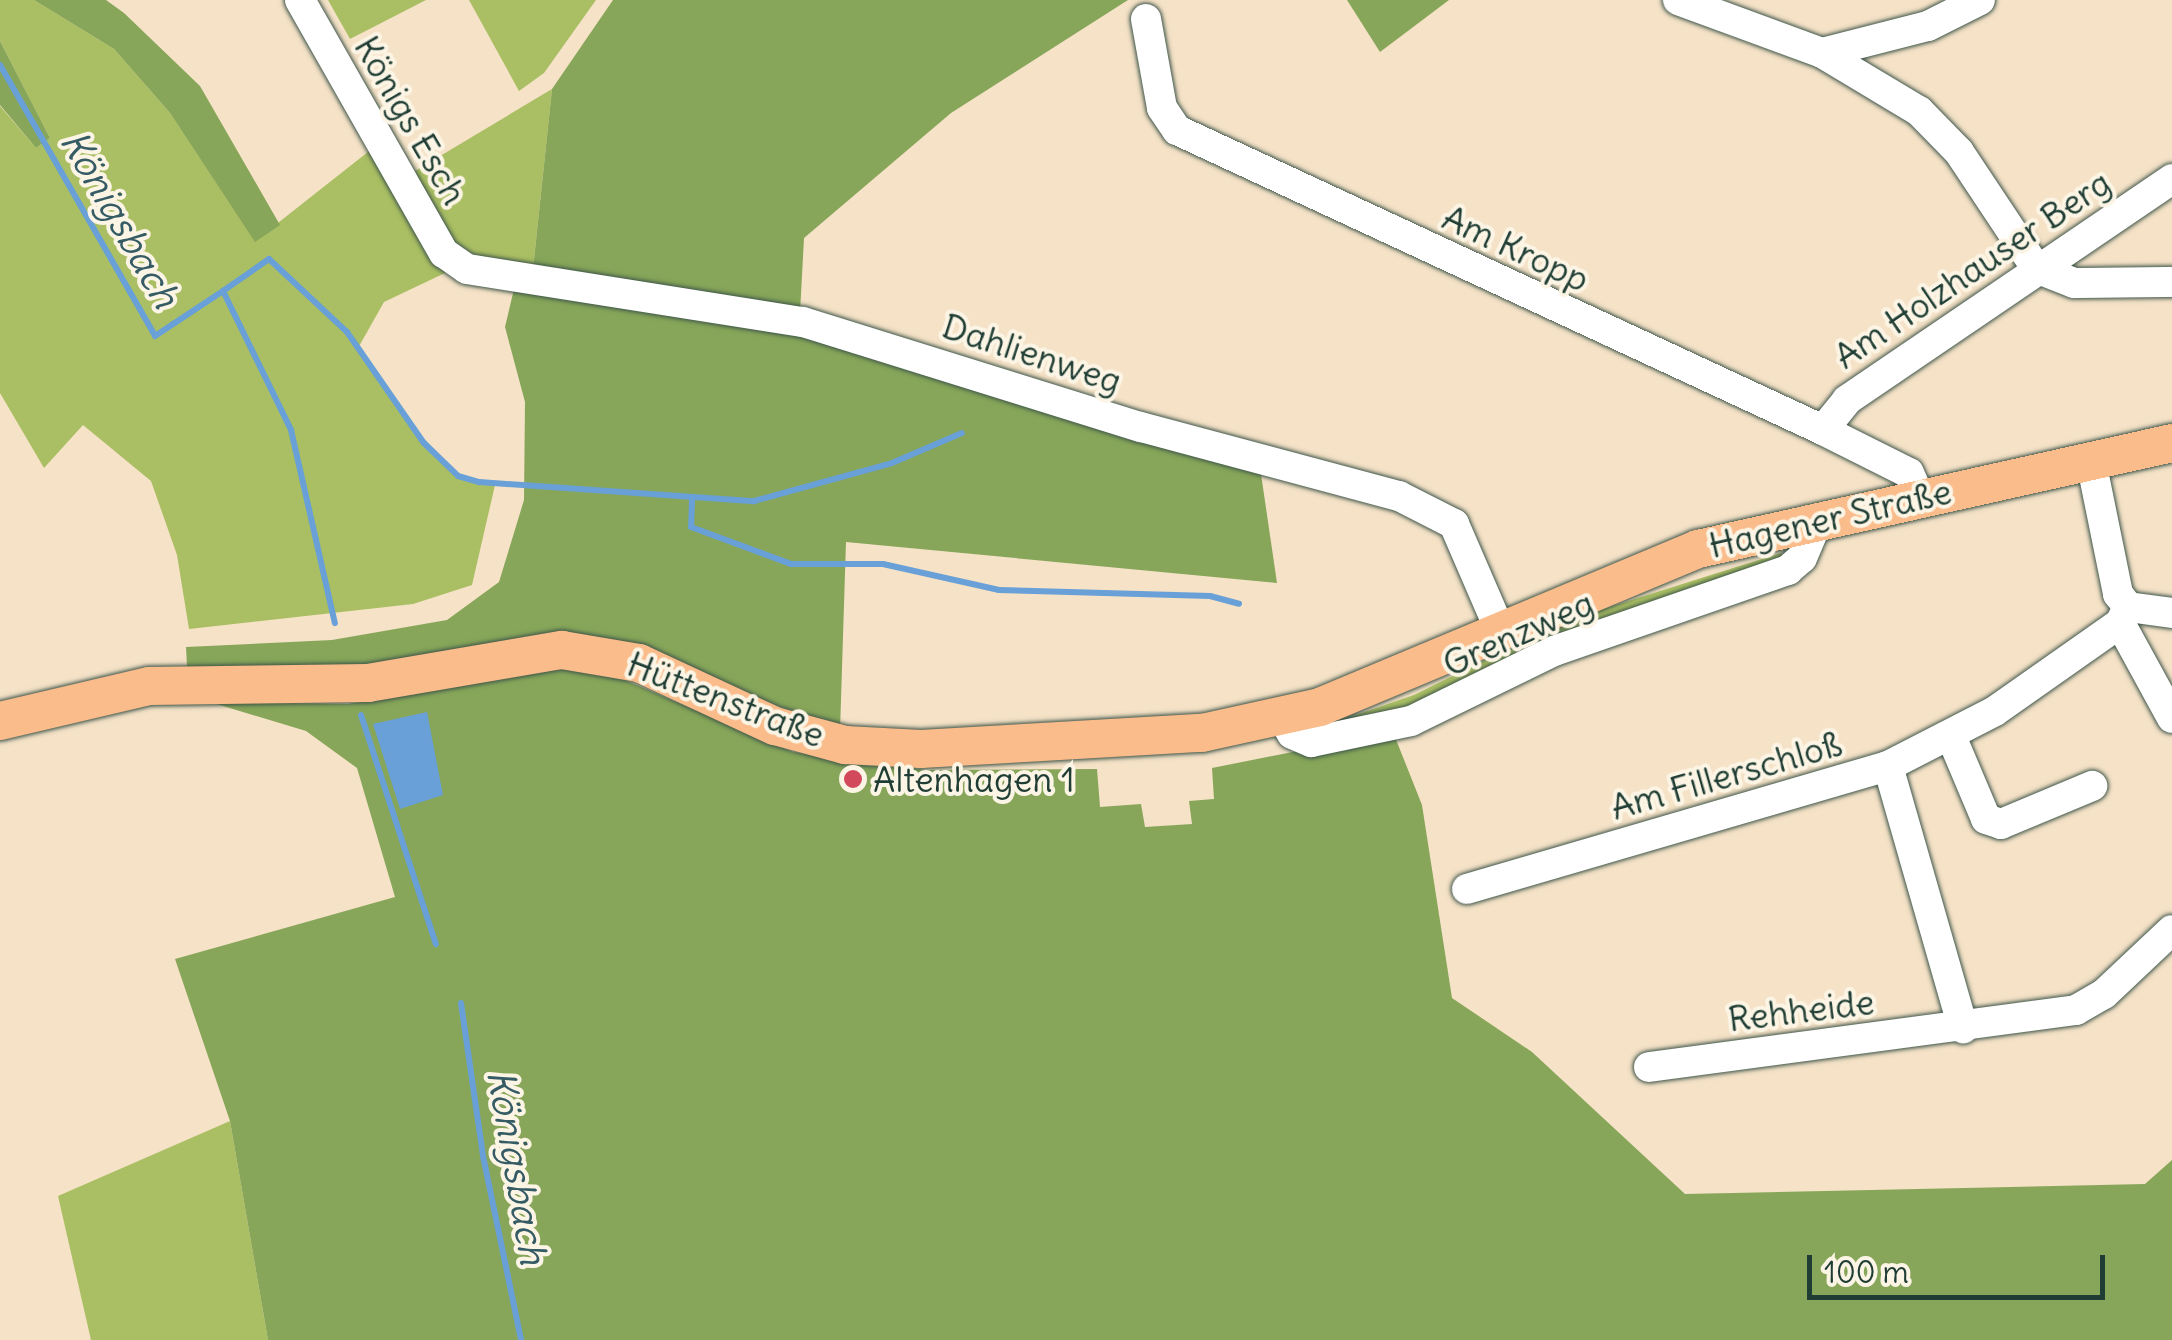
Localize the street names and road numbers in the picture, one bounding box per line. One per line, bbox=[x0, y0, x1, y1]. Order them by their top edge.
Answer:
street label: Königs Esch bbox=[346, 28, 476, 212]
street label: Am Holzhauser Berg bbox=[1826, 161, 2118, 377]
street label: Am Kropp bbox=[1436, 196, 1596, 300]
street label: Dahlienweg bbox=[937, 304, 1127, 402]
street label: Hagener Straße bbox=[1705, 470, 1955, 566]
street label: Grenzweg bbox=[1436, 581, 1600, 685]
street label: Hüttenstraße bbox=[622, 642, 830, 756]
street label: Am Fillerschloß bbox=[1606, 722, 1846, 828]
street label: Rehheide bbox=[1726, 980, 1876, 1040]

